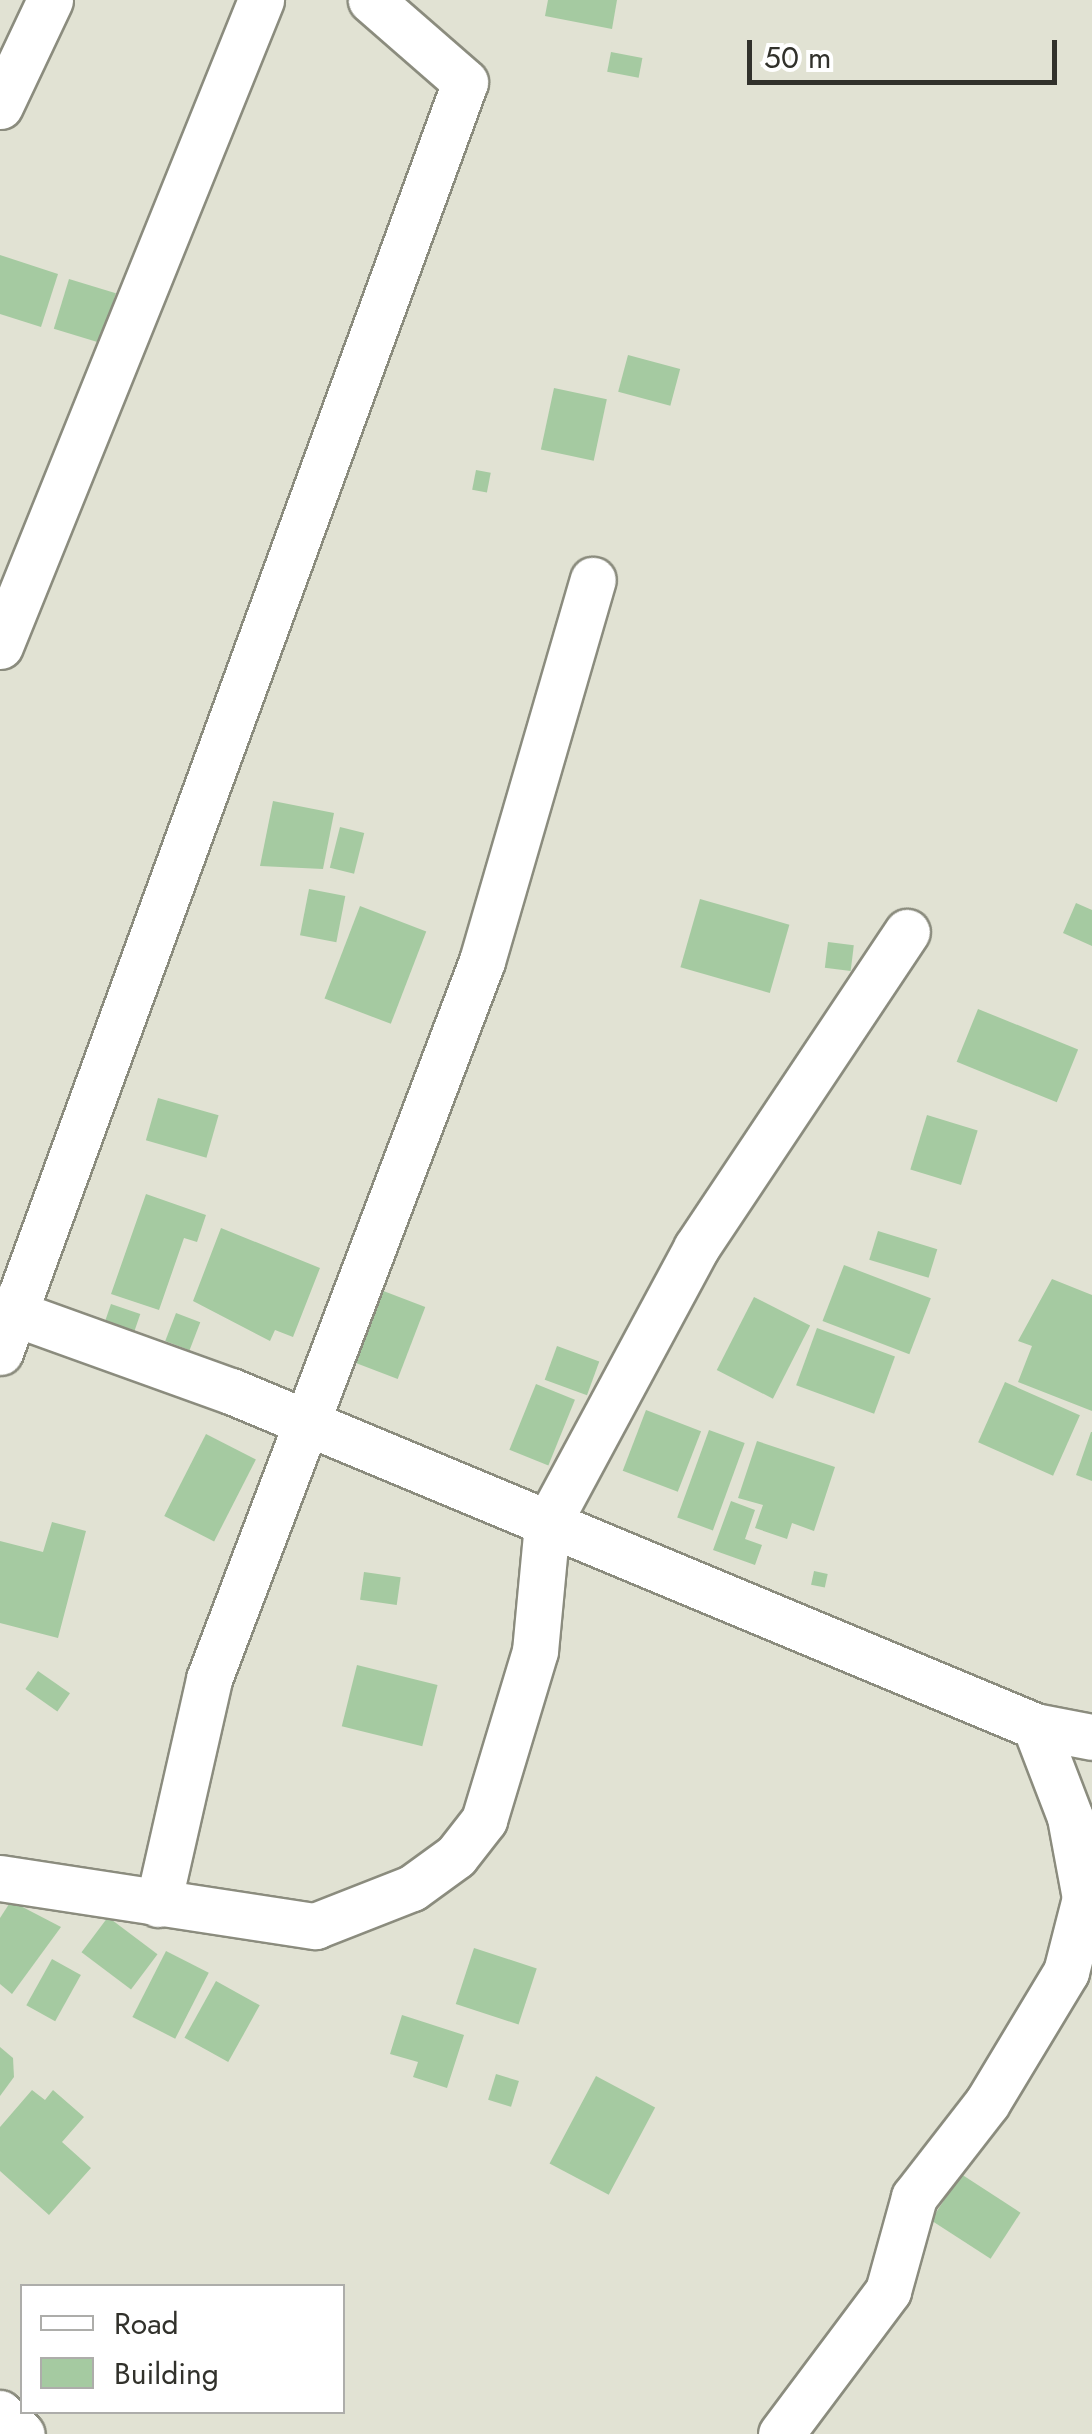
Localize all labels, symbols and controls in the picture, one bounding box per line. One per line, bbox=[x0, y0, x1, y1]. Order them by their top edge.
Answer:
scale bar bbox=[752, 20, 1062, 82]
text: 50 m bbox=[764, 36, 831, 79]
legend bbox=[20, 2284, 345, 2414]
text: Road bbox=[114, 2302, 179, 2345]
text: Building bbox=[114, 2352, 219, 2395]

